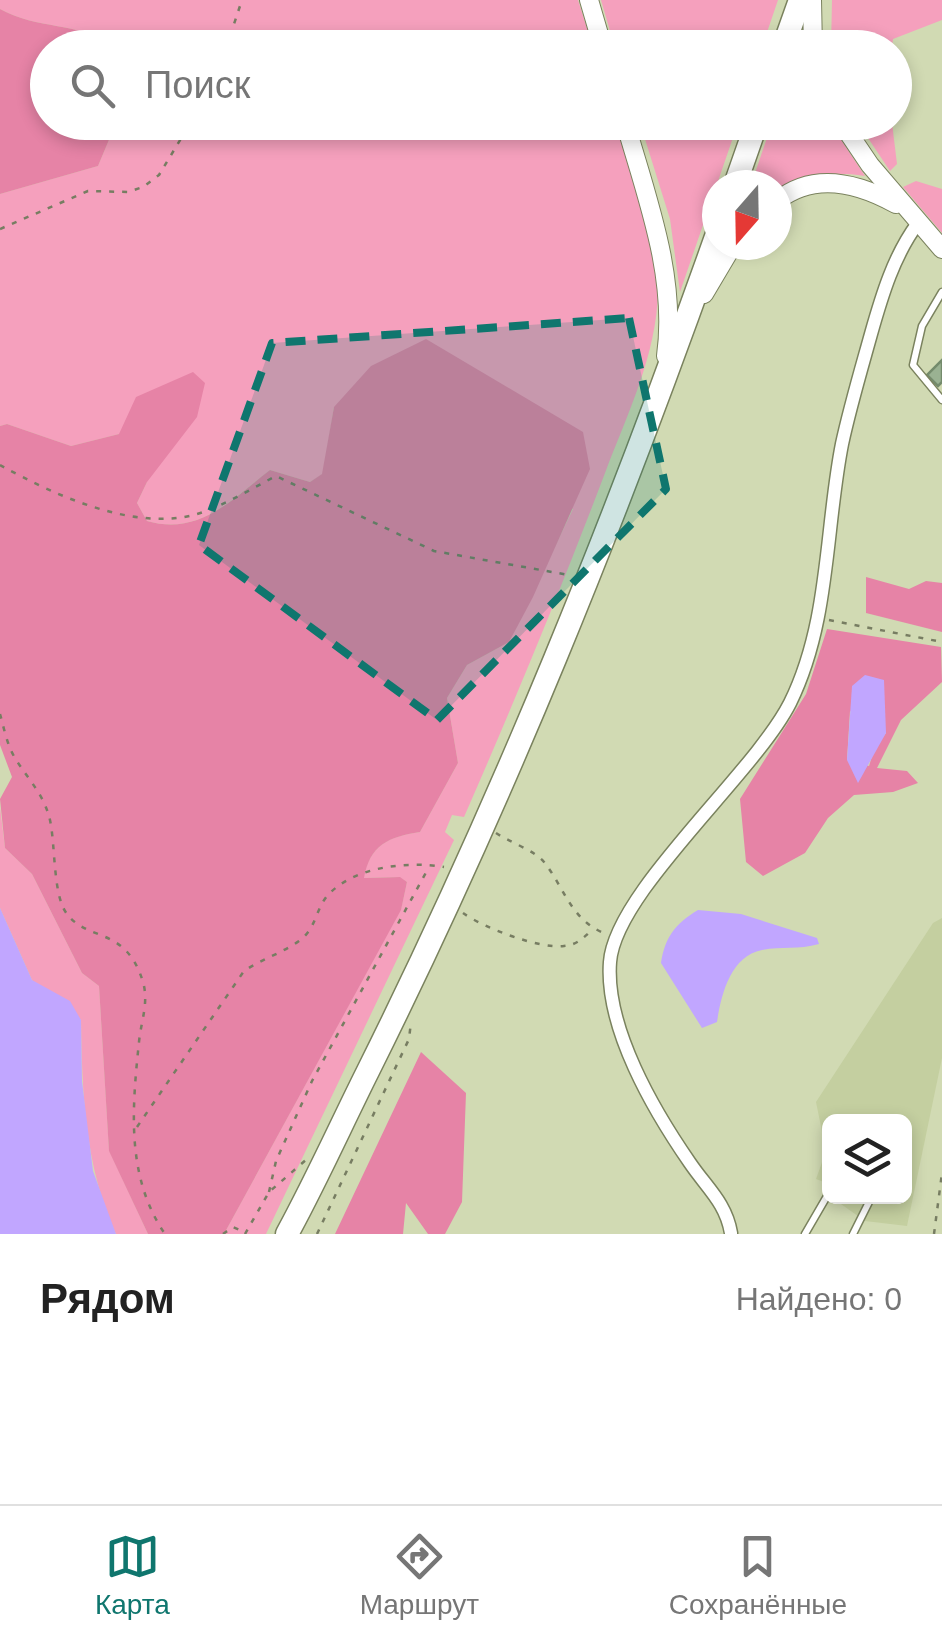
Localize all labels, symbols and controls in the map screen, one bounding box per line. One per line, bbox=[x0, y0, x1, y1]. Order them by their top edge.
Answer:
search box bbox=[30, 30, 912, 140]
icon: search bbox=[65, 58, 120, 113]
text: Поиск bbox=[145, 64, 250, 106]
north arrow bbox=[702, 170, 792, 260]
map controls bbox=[822, 1114, 912, 1204]
button: layers bbox=[822, 1114, 912, 1204]
text: Рядом bbox=[40, 1275, 175, 1322]
text: Найдено: 0 bbox=[736, 1281, 902, 1317]
tab: Карта bbox=[95, 1529, 170, 1621]
tab: Маршрут bbox=[360, 1529, 479, 1621]
tab: Сохранённые bbox=[669, 1529, 847, 1621]

